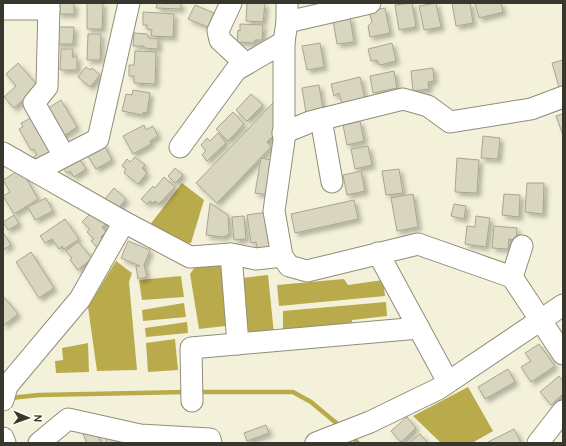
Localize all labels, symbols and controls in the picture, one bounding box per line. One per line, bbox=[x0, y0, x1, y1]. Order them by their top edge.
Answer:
north arrow bbox=[8, 398, 48, 438]
text: N bbox=[30, 414, 44, 423]

